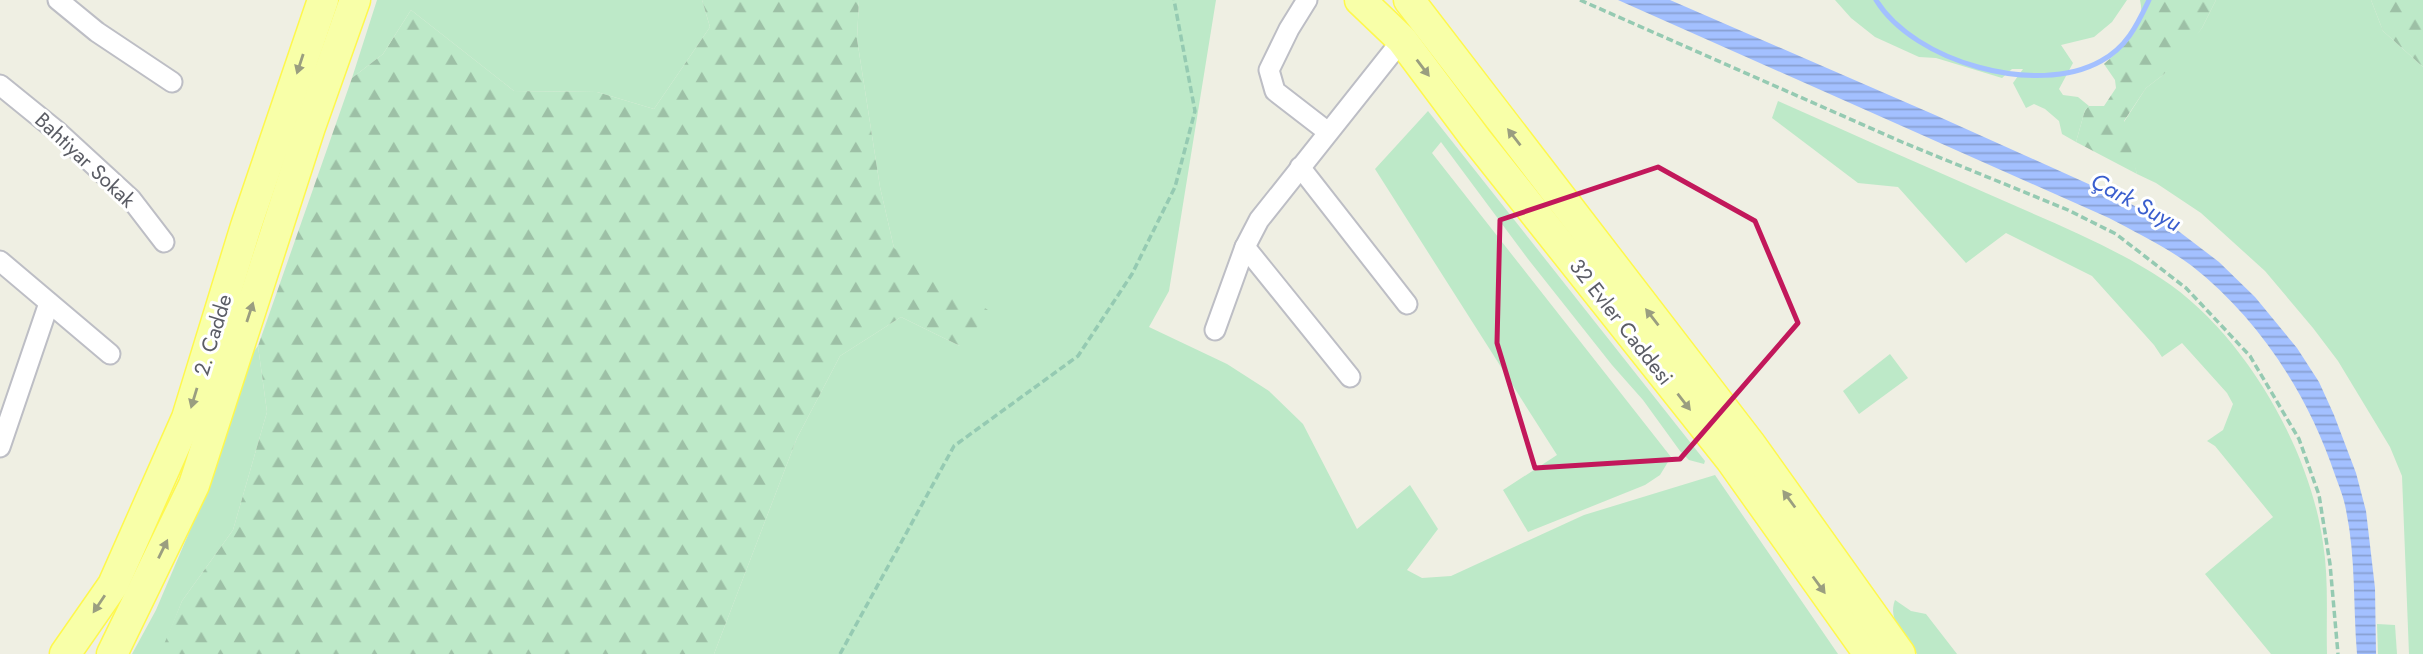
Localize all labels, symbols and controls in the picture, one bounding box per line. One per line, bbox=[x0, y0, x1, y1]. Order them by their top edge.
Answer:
one-way arrow bbox=[294, 54, 305, 75]
one-way arrow bbox=[1415, 59, 1430, 77]
street label: Bahtiyar Sokak bbox=[28, 105, 142, 215]
one-way arrow bbox=[1506, 128, 1521, 146]
water label: Çark Suyu bbox=[2085, 164, 2187, 240]
street label: 32 Evler Caddesi bbox=[1562, 253, 1680, 391]
street label: 2. Cadde bbox=[186, 290, 240, 379]
one-way arrow bbox=[245, 302, 255, 323]
one-way arrow bbox=[1646, 308, 1660, 326]
one-way arrow bbox=[188, 387, 198, 408]
one-way arrow bbox=[1676, 393, 1691, 410]
one-way arrow bbox=[1782, 490, 1796, 508]
one-way arrow bbox=[158, 539, 169, 559]
one-way arrow bbox=[1812, 575, 1826, 594]
one-way arrow bbox=[92, 595, 106, 613]

